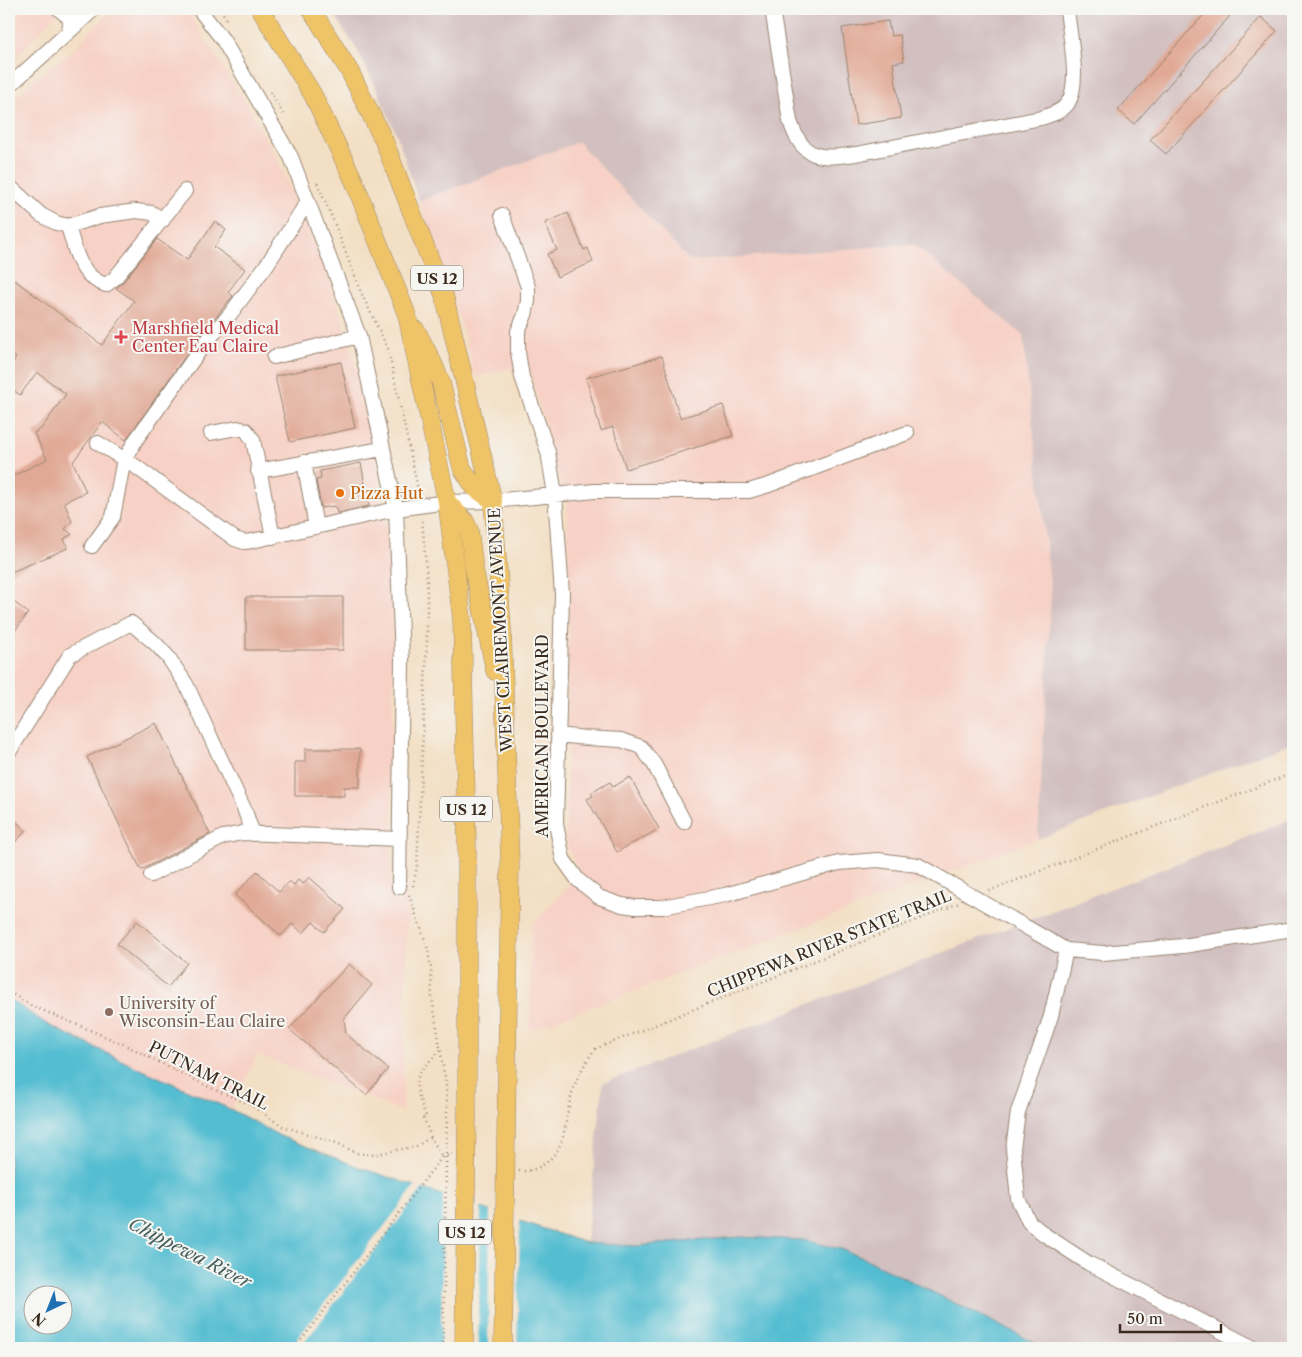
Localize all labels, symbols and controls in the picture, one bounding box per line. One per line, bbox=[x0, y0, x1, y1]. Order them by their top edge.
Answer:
road number: US 12 bbox=[411, 266, 463, 290]
place label: Marshfield Medical Center Eau Claire bbox=[132, 318, 279, 356]
marker: Marshfield Medical Center Eau Claire bbox=[114, 330, 128, 344]
place label: Pizza Hut bbox=[350, 483, 424, 503]
marker: Pizza Hut bbox=[334, 487, 346, 499]
street label: WEST CLAIREMONT AVENUE bbox=[484, 507, 516, 754]
street label: AMERICAN BOULEVARD bbox=[532, 634, 552, 839]
road number: US 12 bbox=[440, 796, 492, 822]
street label: CHIPPEWA RIVER STATE TRAIL bbox=[704, 885, 954, 1001]
place label: University of Wisconsin-Eau Claire bbox=[118, 993, 285, 1031]
marker: University of Wisconsin-Eau Claire bbox=[103, 1006, 115, 1018]
street label: PUTNAM TRAIL bbox=[146, 1036, 273, 1114]
water label: Chippewa River bbox=[125, 1213, 256, 1294]
road number: US 12 bbox=[439, 1220, 491, 1244]
north arrow bbox=[22, 1284, 72, 1334]
scale bar bbox=[1120, 1302, 1221, 1334]
text: N bbox=[29, 1309, 50, 1330]
text: 50 m bbox=[1127, 1309, 1163, 1328]

